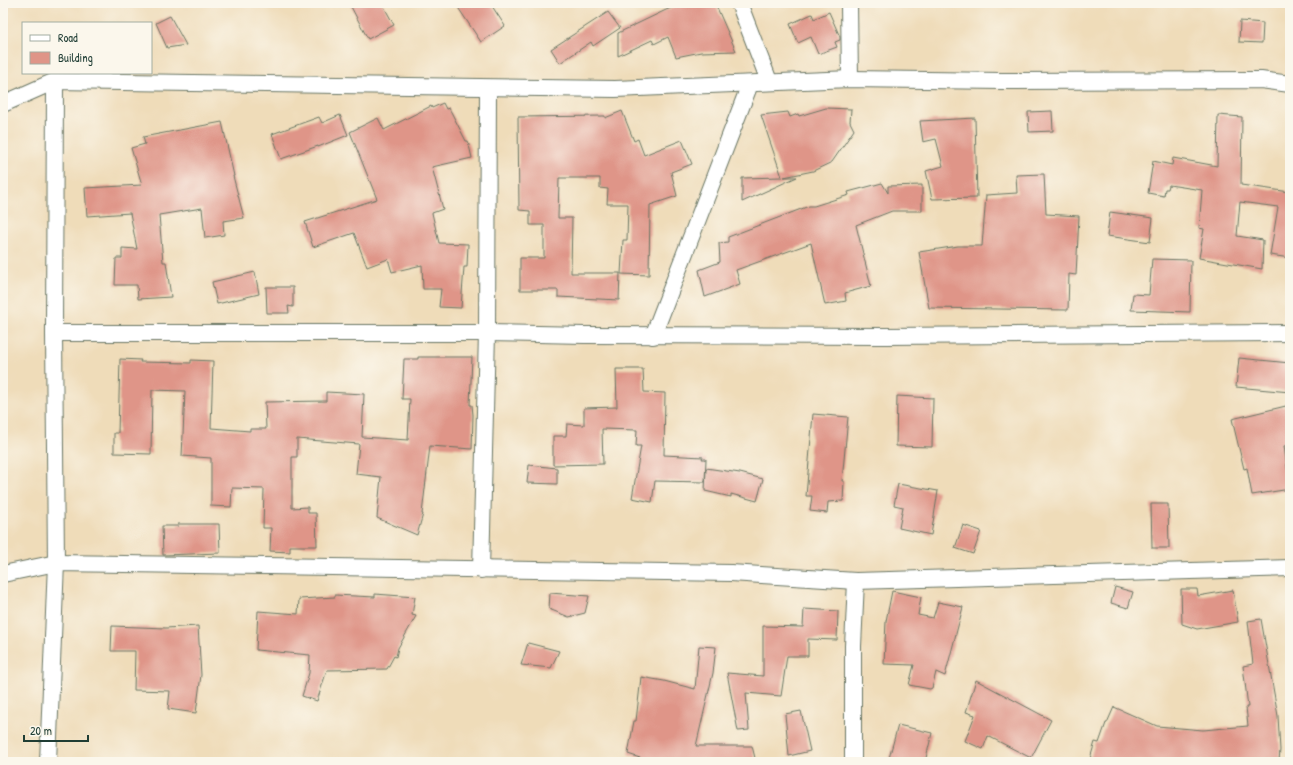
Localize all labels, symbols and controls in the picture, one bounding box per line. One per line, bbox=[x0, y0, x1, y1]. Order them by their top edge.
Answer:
legend bbox=[22, 22, 152, 74]
text: Road bbox=[58, 29, 78, 46]
text: Building bbox=[58, 49, 93, 66]
scale bar bbox=[24, 717, 88, 743]
text: 20 m bbox=[30, 722, 52, 739]

